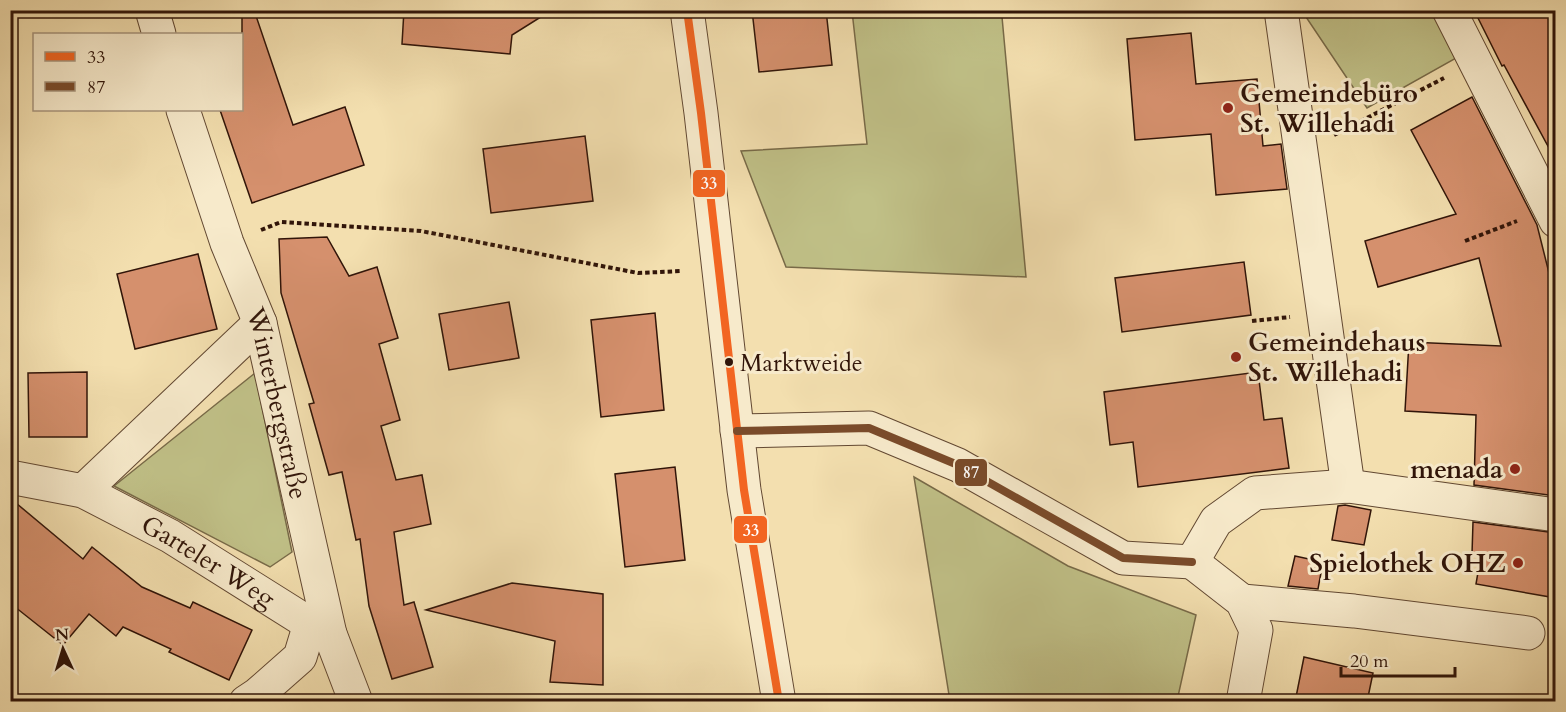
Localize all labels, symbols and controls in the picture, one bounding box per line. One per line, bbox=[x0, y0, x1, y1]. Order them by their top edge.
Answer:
legend bbox=[33, 33, 243, 111]
text: 33 bbox=[87, 45, 105, 70]
text: 87 bbox=[87, 75, 105, 100]
place label: Gemeindebüro St. Willehadi bbox=[1240, 76, 1418, 141]
marker: Gemeindebüro St. Willehadi bbox=[1221, 101, 1235, 115]
line badge: 33 bbox=[692, 169, 726, 198]
text: 33 bbox=[701, 173, 717, 195]
street label: Winterbergstraße bbox=[237, 302, 316, 502]
place label: Gemeindehaus St. Willehadi bbox=[1248, 325, 1425, 390]
place label: Marktweide bbox=[740, 347, 863, 380]
marker: Gemeindehaus St. Willehadi bbox=[1229, 350, 1243, 364]
marker: Marktweide bbox=[723, 356, 735, 368]
place label: menada bbox=[1410, 452, 1503, 487]
line badge: 87 bbox=[954, 458, 988, 487]
text: 87 bbox=[963, 462, 979, 484]
marker: menada bbox=[1508, 462, 1522, 476]
street label: Garteler Weg bbox=[135, 507, 282, 616]
line badge: 33 bbox=[733, 515, 768, 544]
text: 33 bbox=[743, 520, 759, 542]
place label: Spielothek OHZ bbox=[1309, 546, 1506, 581]
marker: Spielothek OHZ bbox=[1511, 556, 1525, 570]
north arrow bbox=[33, 619, 93, 679]
text: N bbox=[54, 624, 70, 646]
scale bar bbox=[1341, 640, 1455, 678]
text: 20 m bbox=[1350, 649, 1389, 674]

